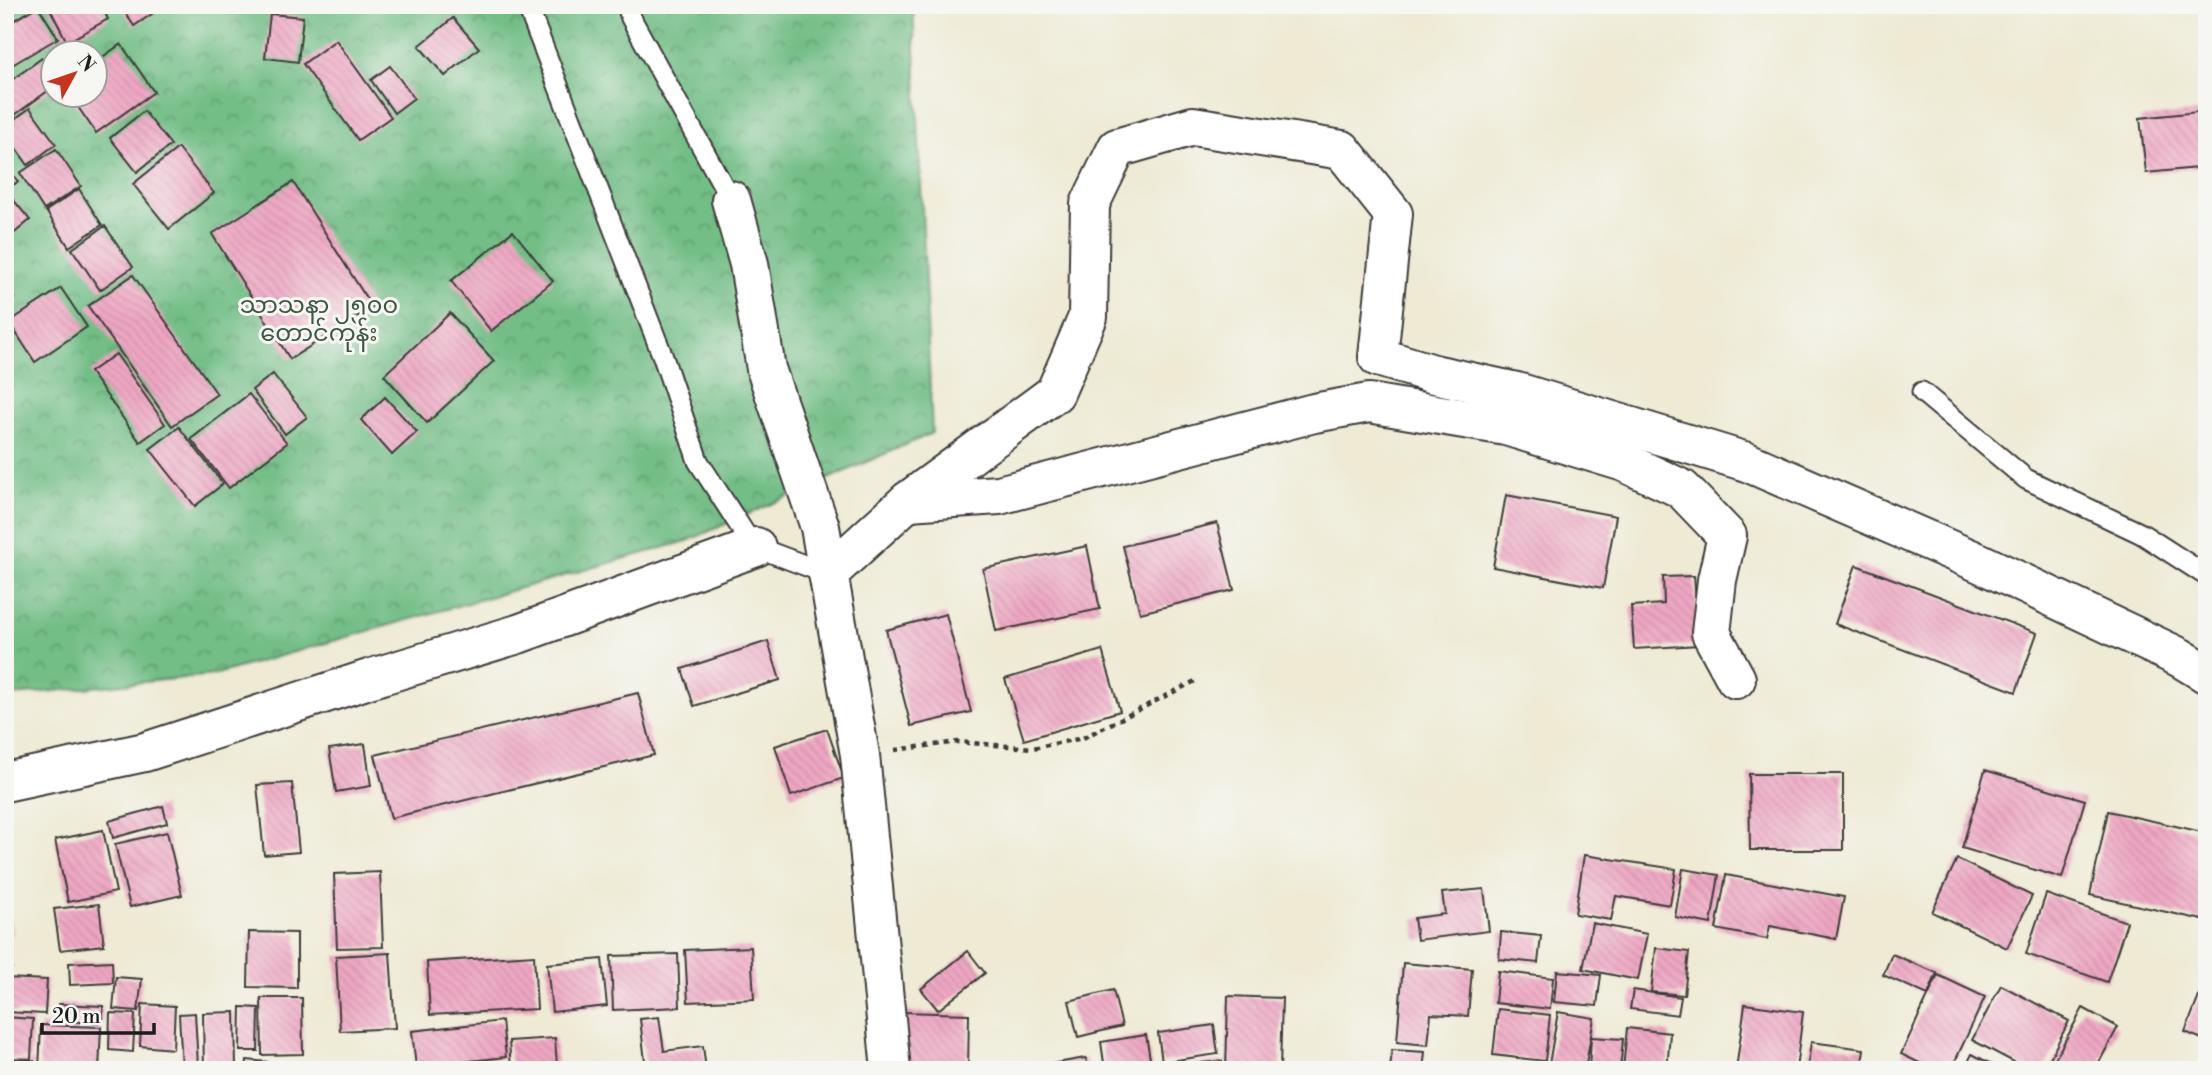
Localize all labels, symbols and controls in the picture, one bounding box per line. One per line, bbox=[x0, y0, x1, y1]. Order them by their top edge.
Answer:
north arrow bbox=[38, 38, 108, 108]
text: N bbox=[72, 50, 100, 77]
park label: သာသနာ ၂၅၀၀ တောင်ကုန်း bbox=[240, 291, 398, 352]
scale bar bbox=[42, 991, 154, 1035]
text: 20 m bbox=[52, 1004, 101, 1030]

